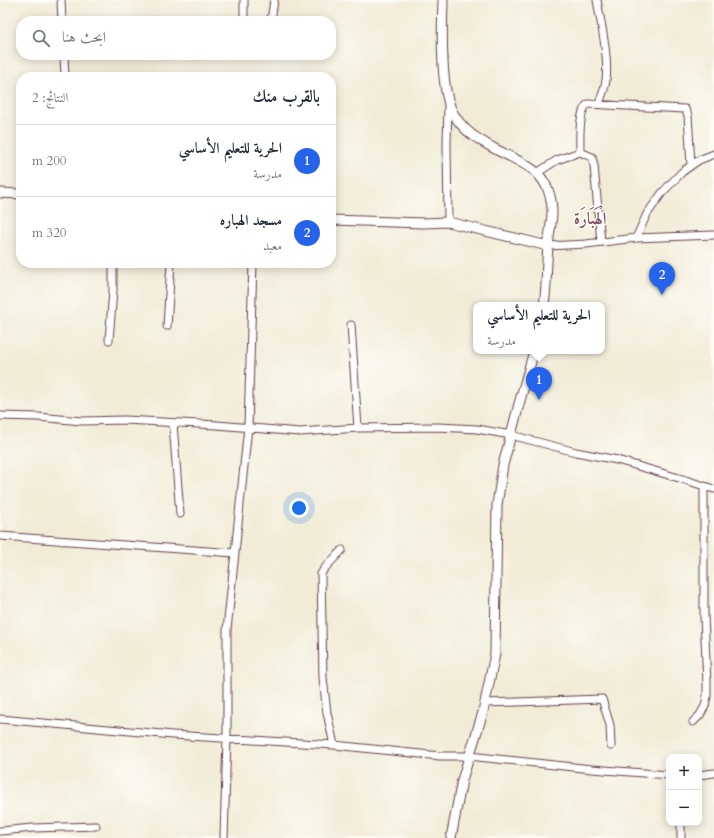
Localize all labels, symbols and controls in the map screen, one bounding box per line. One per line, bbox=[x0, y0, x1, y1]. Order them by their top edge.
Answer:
search box bbox=[16, 16, 336, 60]
icon: search bbox=[30, 27, 52, 49]
text: ابحث هنا bbox=[62, 27, 106, 47]
text: بالقرب منك bbox=[253, 85, 320, 108]
text: النتائج: 2 bbox=[32, 89, 68, 107]
text: الحرية للتعليم الأساسي bbox=[179, 138, 282, 158]
text: 200 m bbox=[32, 152, 66, 170]
text: 1 bbox=[304, 152, 310, 170]
text: مدرسة bbox=[253, 165, 282, 183]
district label: الْهَبَارَة bbox=[574, 205, 607, 230]
text: مسجد الهباره bbox=[220, 210, 282, 230]
text: 320 m bbox=[32, 224, 66, 242]
text: 2 bbox=[304, 224, 310, 242]
text: معبد bbox=[263, 237, 282, 255]
pin: 2 bbox=[649, 262, 675, 295]
popup bbox=[473, 302, 605, 354]
text: الحرية للتعليم الأساسي bbox=[487, 305, 591, 325]
text: مدرسة bbox=[487, 332, 516, 350]
pin: 1 bbox=[526, 367, 552, 400]
your location bbox=[289, 498, 309, 518]
map controls bbox=[666, 754, 702, 826]
button: + bbox=[666, 754, 702, 790]
button: − bbox=[666, 790, 702, 826]

